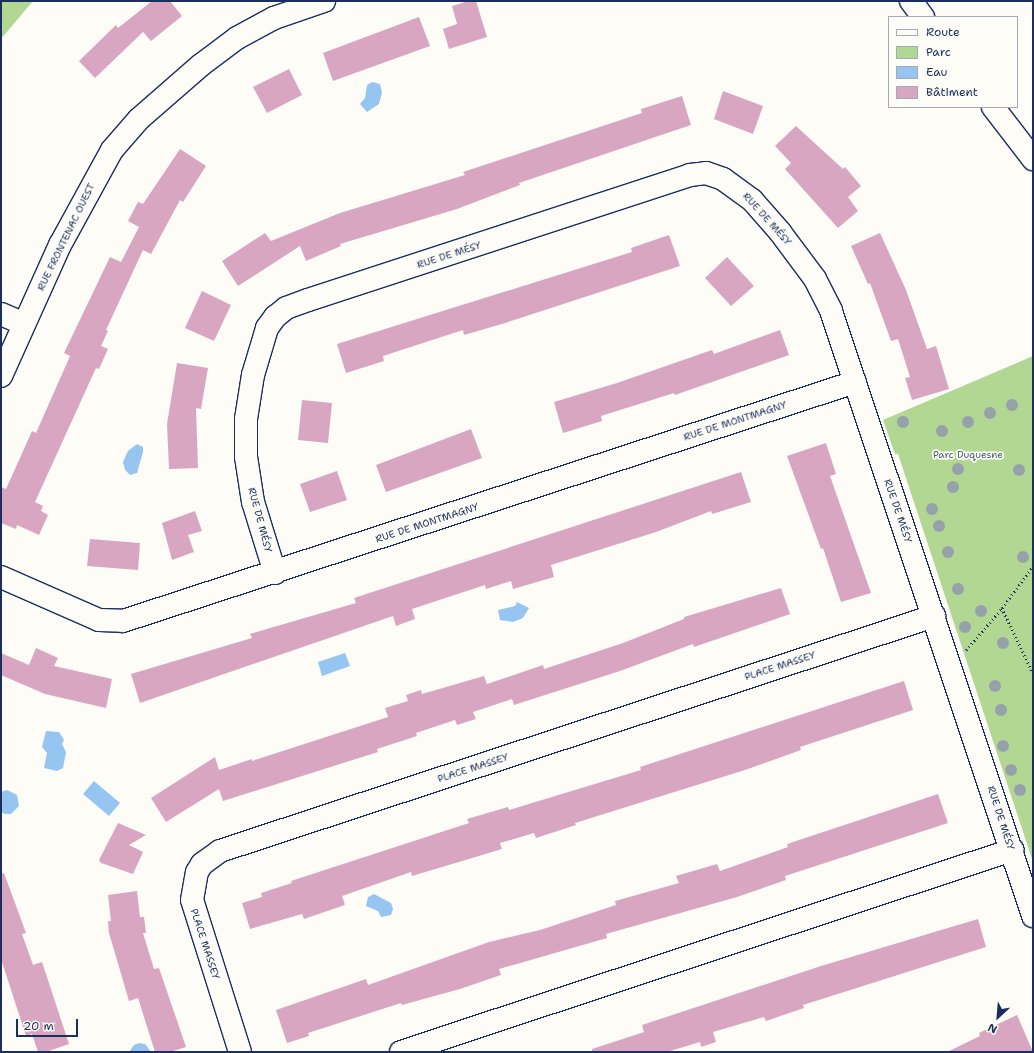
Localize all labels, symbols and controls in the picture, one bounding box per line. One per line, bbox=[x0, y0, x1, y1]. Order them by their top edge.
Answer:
legend bbox=[888, 16, 1018, 108]
text: Route bbox=[926, 24, 960, 40]
text: Parc bbox=[926, 44, 951, 60]
text: Eau bbox=[926, 64, 947, 80]
text: Bâtiment bbox=[926, 84, 978, 100]
street label: RUE FRONTENAC OUEST bbox=[35, 181, 97, 293]
street label: RUE DE MÉSY bbox=[740, 190, 794, 248]
street label: RUE DE MÉSY bbox=[415, 239, 483, 271]
street label: RUE DE MONTMAGNY bbox=[682, 399, 788, 443]
park label: Parc Duquesne bbox=[933, 449, 1003, 461]
street label: RUE DE MÉSY bbox=[881, 477, 915, 545]
street label: RUE DE MÉSY bbox=[246, 486, 274, 554]
street label: RUE DE MONTMAGNY bbox=[374, 501, 480, 545]
street label: PLACE MASSEY bbox=[743, 649, 817, 683]
street label: PLACE MASSEY bbox=[436, 751, 510, 785]
street label: RUE DE MÉSY bbox=[985, 784, 1017, 852]
street label: PLACE MASSEY bbox=[188, 907, 222, 981]
north arrow bbox=[978, 997, 1018, 1037]
scale bar bbox=[18, 1011, 80, 1037]
text: 20 m bbox=[23, 1018, 54, 1034]
text: N bbox=[985, 1020, 1000, 1037]

